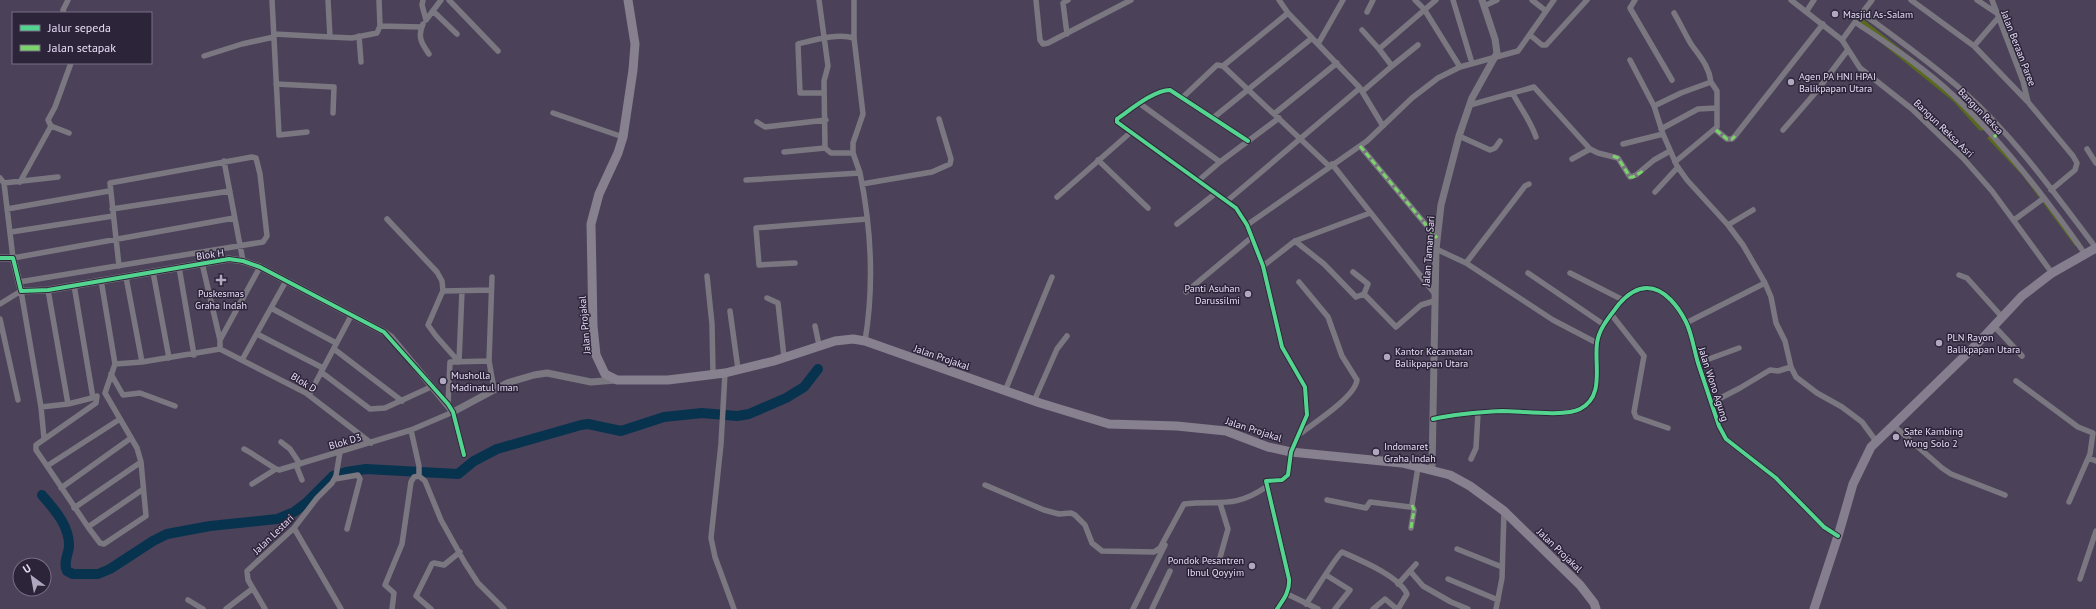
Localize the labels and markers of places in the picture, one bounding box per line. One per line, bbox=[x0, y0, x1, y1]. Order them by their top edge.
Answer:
place label: Masjid As-Salam bbox=[1843, 8, 1913, 21]
marker: Masjid As-Salam bbox=[1830, 9, 1840, 19]
place label: Agen PA HNI HPAI Balikpapan Utara bbox=[1799, 70, 1876, 95]
marker: Agen PA HNI HPAI Balikpapan Utara bbox=[1786, 77, 1796, 87]
marker: Puskesmas Graha Indah bbox=[215, 274, 227, 286]
place label: Panti Asuhan Darussilmi bbox=[1185, 282, 1240, 307]
place label: Puskesmas Graha Indah bbox=[195, 287, 247, 312]
marker: Panti Asuhan Darussilmi bbox=[1243, 289, 1253, 299]
place label: PLN Rayon Balikpapan Utara bbox=[1947, 331, 2020, 356]
marker: PLN Rayon Balikpapan Utara bbox=[1934, 338, 1944, 348]
place label: Kantor Kecamatan Balikpapan Utara bbox=[1395, 345, 1473, 370]
marker: Kantor Kecamatan Balikpapan Utara bbox=[1382, 352, 1392, 362]
place label: Musholla Madinatul Iman bbox=[451, 369, 518, 394]
marker: Musholla Madinatul Iman bbox=[438, 376, 448, 386]
place label: Sate Kambing Wong Solo 2 bbox=[1904, 425, 1963, 450]
marker: Sate Kambing Wong Solo 2 bbox=[1891, 432, 1901, 442]
place label: Indomaret Graha Indah bbox=[1384, 440, 1436, 465]
marker: Indomaret Graha Indah bbox=[1371, 447, 1381, 457]
place label: Pondok Pesantren Ibnul Qoyyim bbox=[1168, 554, 1244, 579]
marker: Pondok Pesantren Ibnul Qoyyim bbox=[1247, 561, 1257, 571]

